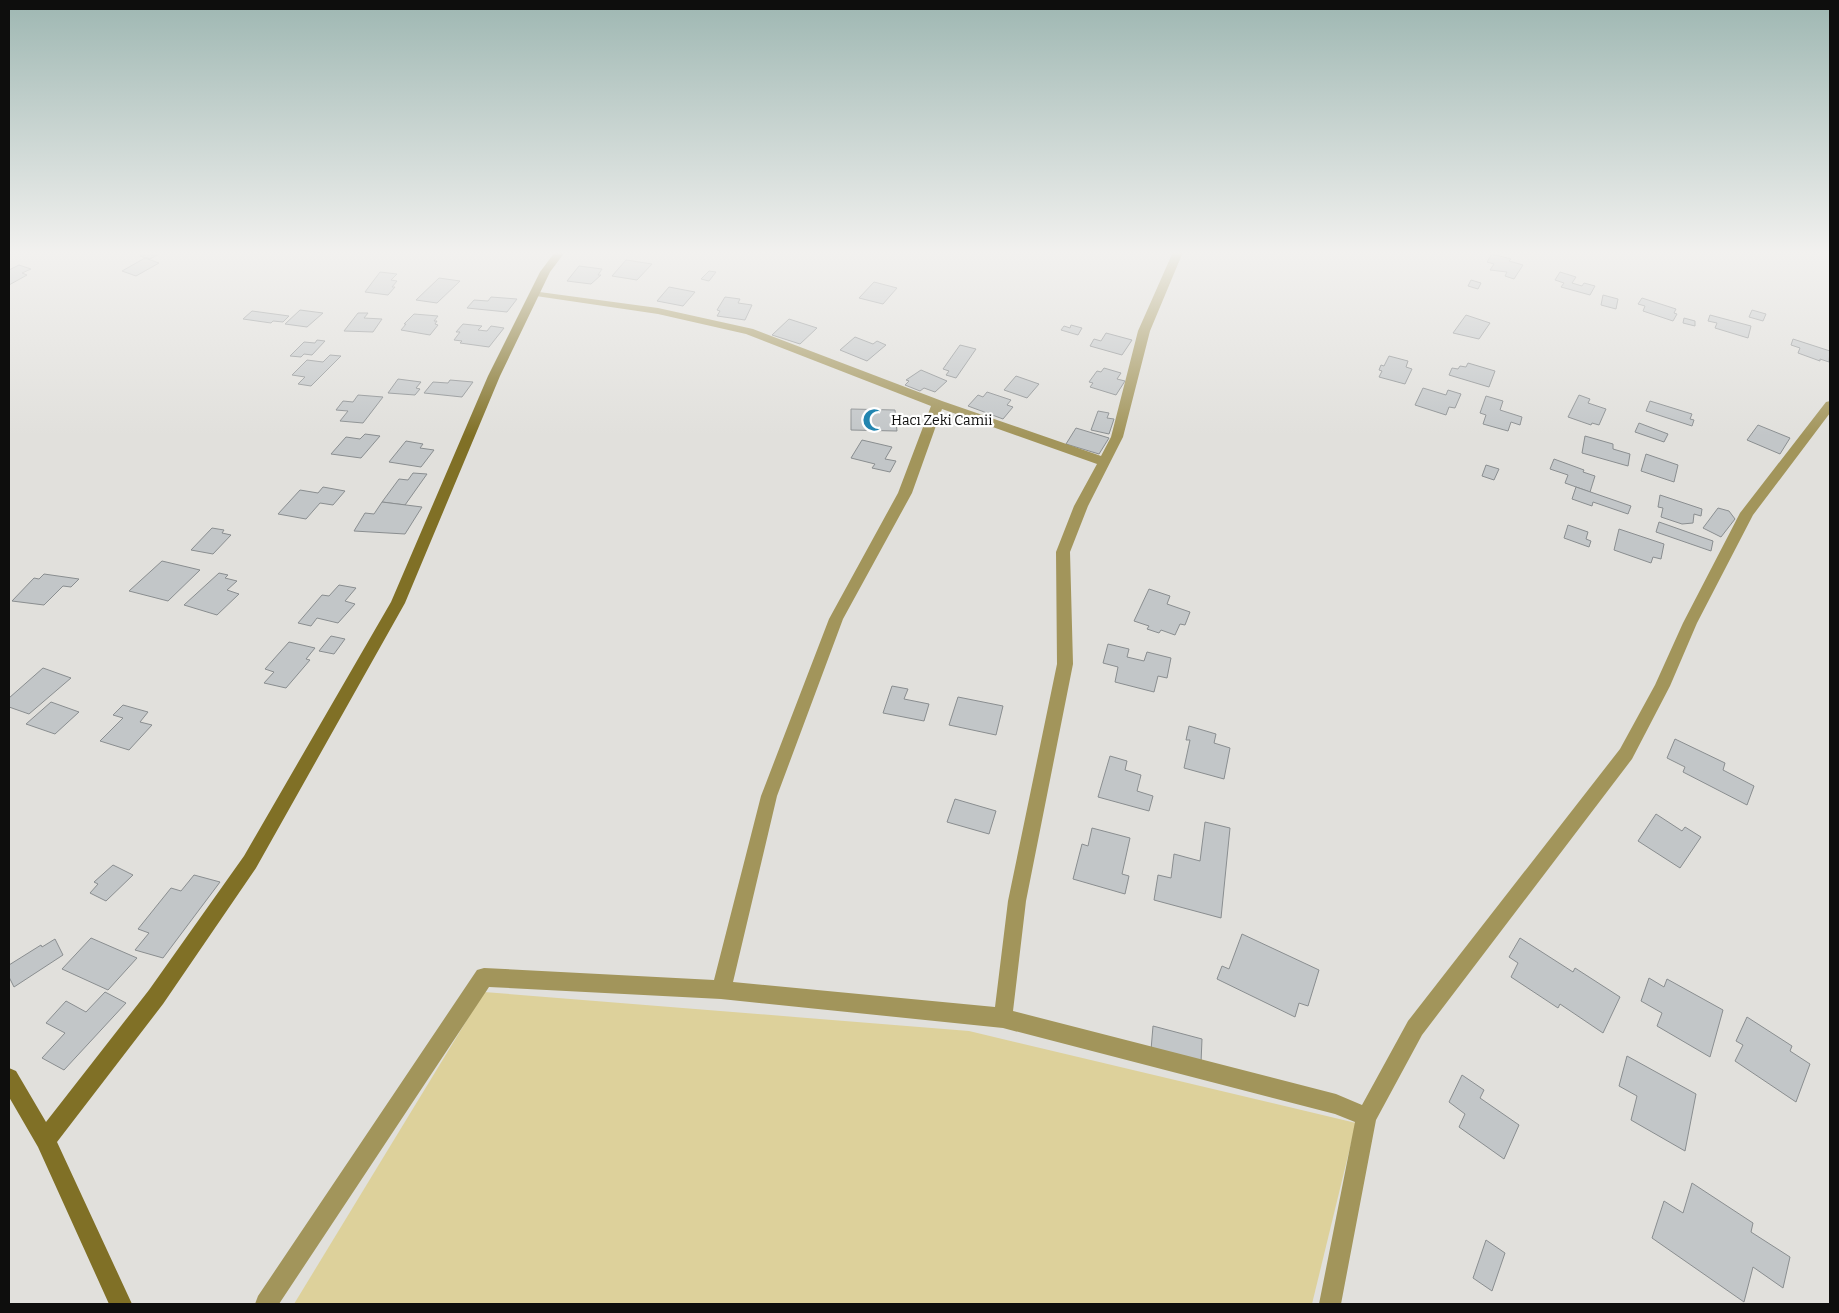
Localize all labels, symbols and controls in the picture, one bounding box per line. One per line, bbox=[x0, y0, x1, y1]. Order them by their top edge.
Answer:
mosque icon: Hacı Zeki Camii bbox=[861, 407, 887, 433]
place label: Hacı Zeki Camii bbox=[891, 412, 992, 429]

